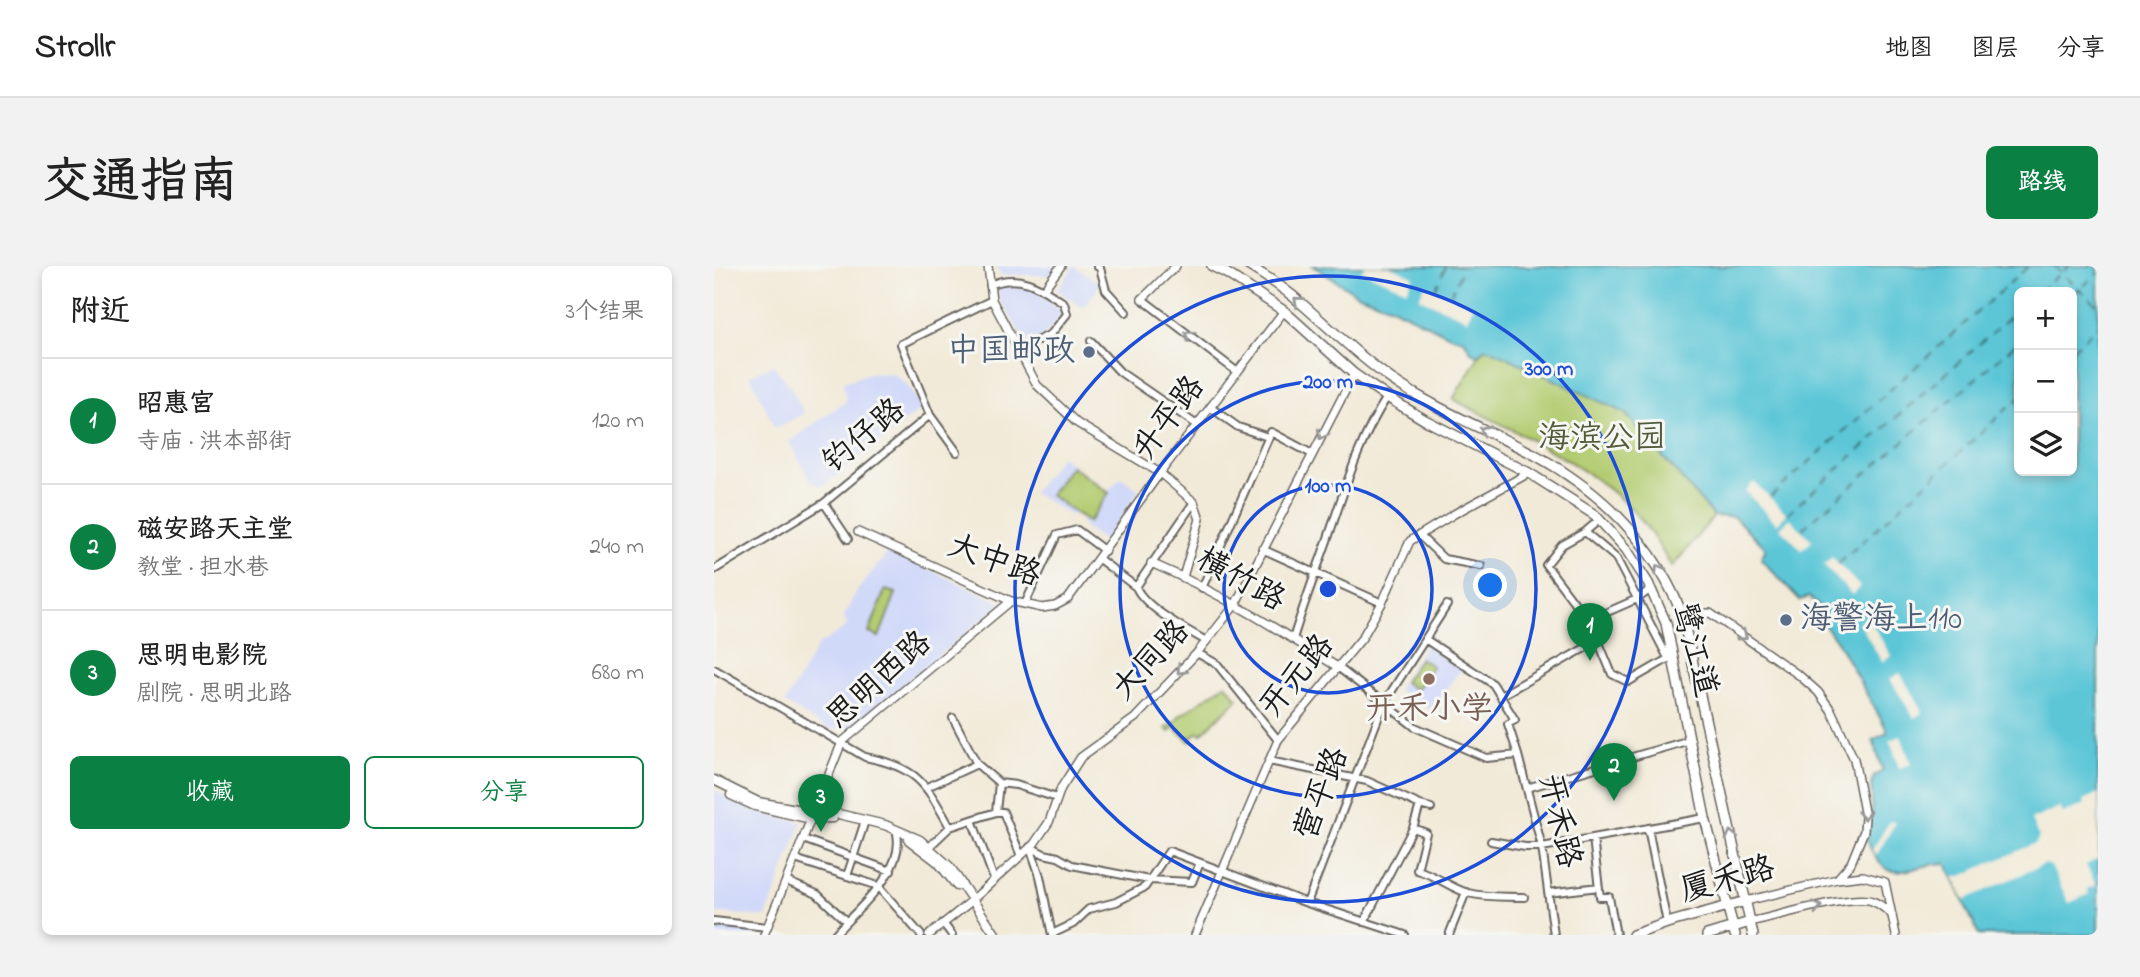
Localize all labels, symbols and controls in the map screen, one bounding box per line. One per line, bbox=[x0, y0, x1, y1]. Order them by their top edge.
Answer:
text: Strollr bbox=[35, 24, 115, 72]
text: 地图 bbox=[1885, 32, 1933, 67]
text: 图层 bbox=[1971, 32, 2019, 67]
text: 分享 bbox=[2057, 32, 2105, 67]
button: 路线 bbox=[1986, 146, 2098, 219]
text: 交通指南 bbox=[42, 148, 238, 220]
map controls bbox=[2014, 287, 2077, 476]
button: + bbox=[2014, 287, 2077, 350]
text: 附近 bbox=[70, 291, 130, 335]
text: 3个结果 bbox=[566, 296, 644, 329]
one-way arrow bbox=[1294, 297, 1306, 310]
place label: 中国邮政 bbox=[947, 329, 1075, 376]
one-way arrow bbox=[1184, 331, 1197, 344]
marker: 中国邮政 bbox=[1081, 344, 1097, 360]
button: − bbox=[2014, 350, 2077, 413]
text: 300 m bbox=[1524, 355, 1573, 385]
street label: 升平路 bbox=[1122, 367, 1218, 471]
text: 200 m bbox=[1302, 368, 1353, 398]
text: 昭惠宫 bbox=[137, 386, 215, 424]
street label: 钓仔路 bbox=[813, 388, 917, 486]
text: 1 bbox=[89, 405, 97, 438]
text: 120 m bbox=[592, 405, 644, 438]
button: layers bbox=[2014, 413, 2077, 476]
park label: 海滨公园 bbox=[1538, 416, 1666, 463]
one-way arrow bbox=[1479, 424, 1491, 438]
text: 寺庙 · 洪本部街 bbox=[137, 426, 291, 459]
one-way arrow bbox=[1317, 428, 1331, 440]
text: 100 m bbox=[1305, 472, 1351, 502]
text: 磁安路天主堂 bbox=[137, 512, 293, 550]
street label: 大中路 bbox=[941, 523, 1047, 601]
text: 2 bbox=[87, 531, 99, 564]
text: 240 m bbox=[590, 531, 644, 564]
street label: 横竹路 bbox=[1187, 537, 1293, 625]
text: 教堂 · 担水巷 bbox=[137, 552, 268, 585]
one-way arrow bbox=[1655, 564, 1668, 577]
your location bbox=[1473, 568, 1507, 602]
centre of rings bbox=[1316, 577, 1340, 601]
place label: 海警海上110 bbox=[1800, 597, 1962, 644]
street label: 鹭江道 bbox=[1658, 598, 1728, 702]
pin: 1 bbox=[1567, 603, 1613, 661]
street label: 大同路 bbox=[1102, 610, 1202, 712]
marker: 海警海上110 bbox=[1778, 612, 1794, 628]
street label: 思明西路 bbox=[817, 621, 943, 741]
street label: 开元路 bbox=[1250, 625, 1346, 729]
one-way arrow bbox=[1735, 628, 1748, 640]
text: 思明电影院 bbox=[137, 638, 267, 676]
text: 3 bbox=[88, 657, 98, 690]
text: 680 m bbox=[592, 657, 644, 690]
one-way arrow bbox=[1176, 662, 1189, 675]
marker: 开禾小学 bbox=[1421, 671, 1437, 687]
text: 剧院 · 思明北路 bbox=[137, 678, 291, 711]
place label: 开禾小学 bbox=[1365, 687, 1493, 734]
street label: 营平路 bbox=[1284, 741, 1362, 847]
pin: 2 bbox=[1591, 743, 1637, 801]
button: 收藏 bbox=[70, 756, 350, 829]
button: 分享 bbox=[364, 756, 644, 829]
street label: 开禾路 bbox=[1524, 769, 1592, 873]
pin: 3 bbox=[798, 774, 844, 832]
one-way arrow bbox=[1856, 810, 1871, 821]
one-way arrow bbox=[1724, 829, 1739, 841]
street label: 厦禾路 bbox=[1676, 846, 1780, 916]
one-way arrow bbox=[1811, 901, 1823, 916]

